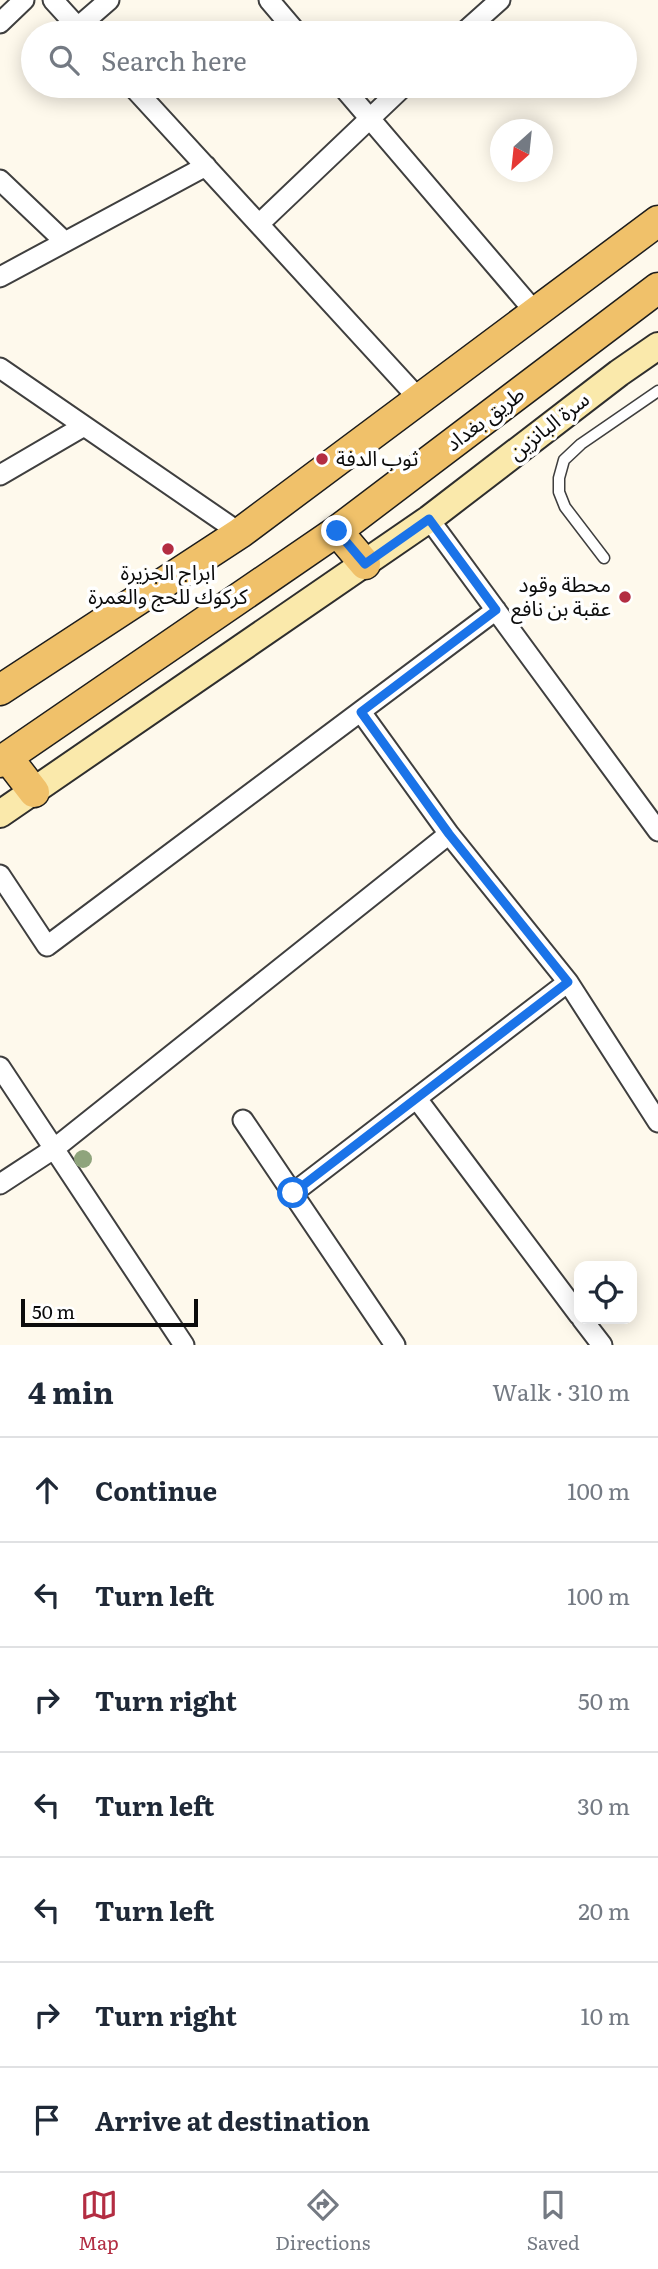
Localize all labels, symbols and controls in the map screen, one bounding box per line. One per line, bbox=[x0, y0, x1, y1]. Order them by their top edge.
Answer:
search box bbox=[21, 21, 637, 98]
text: Search here bbox=[101, 40, 247, 79]
icon: search bbox=[45, 41, 83, 79]
north arrow bbox=[490, 119, 553, 182]
street label: طريق بغداد bbox=[437, 377, 530, 457]
street label: سرة البانزين bbox=[500, 382, 595, 466]
place label: ثوب الدفة bbox=[336, 441, 418, 472]
marker: ثوب الدفة bbox=[314, 451, 330, 467]
route end bbox=[321, 515, 352, 546]
marker: ابراج الجزيرة كركوك للحج والعمرة bbox=[160, 541, 176, 557]
place label: ابراج الجزيرة كركوك للحج والعمرة bbox=[88, 555, 248, 612]
place label: محطة وقود عقبة بن نافع bbox=[511, 567, 611, 624]
marker: محطة وقود عقبة بن نافع bbox=[617, 589, 633, 605]
route start bbox=[277, 1177, 308, 1208]
map controls bbox=[574, 1261, 637, 1324]
button: locate bbox=[574, 1261, 637, 1324]
scale bar bbox=[21, 1296, 198, 1328]
text: 50 m bbox=[32, 1297, 75, 1325]
text: 4 min bbox=[28, 1369, 114, 1413]
text: Walk · 310 m bbox=[492, 1374, 630, 1408]
text: Continue bbox=[95, 1470, 217, 1509]
icon: ahead bbox=[28, 1471, 66, 1509]
text: 100 m bbox=[567, 1473, 630, 1507]
text: Turn left bbox=[95, 1575, 214, 1614]
icon: left bbox=[28, 1576, 66, 1614]
text: 100 m bbox=[567, 1578, 630, 1612]
text: Turn right bbox=[95, 1680, 237, 1719]
icon: right bbox=[28, 1681, 66, 1719]
text: 50 m bbox=[578, 1683, 630, 1717]
text: Turn left bbox=[95, 1785, 214, 1824]
icon: left bbox=[28, 1786, 66, 1824]
text: 30 m bbox=[577, 1788, 630, 1822]
text: Turn left bbox=[95, 1890, 214, 1929]
icon: left bbox=[28, 1891, 66, 1929]
text: 20 m bbox=[578, 1893, 630, 1927]
text: Turn right bbox=[95, 1995, 237, 2034]
icon: right bbox=[28, 1996, 66, 2034]
text: 10 m bbox=[580, 1998, 630, 2032]
text: Arrive at destination bbox=[95, 2100, 370, 2139]
icon: arrive bbox=[28, 2101, 66, 2139]
tab: Map bbox=[78, 2186, 119, 2256]
tab: Directions bbox=[275, 2186, 370, 2256]
tab: Saved bbox=[527, 2186, 580, 2256]

